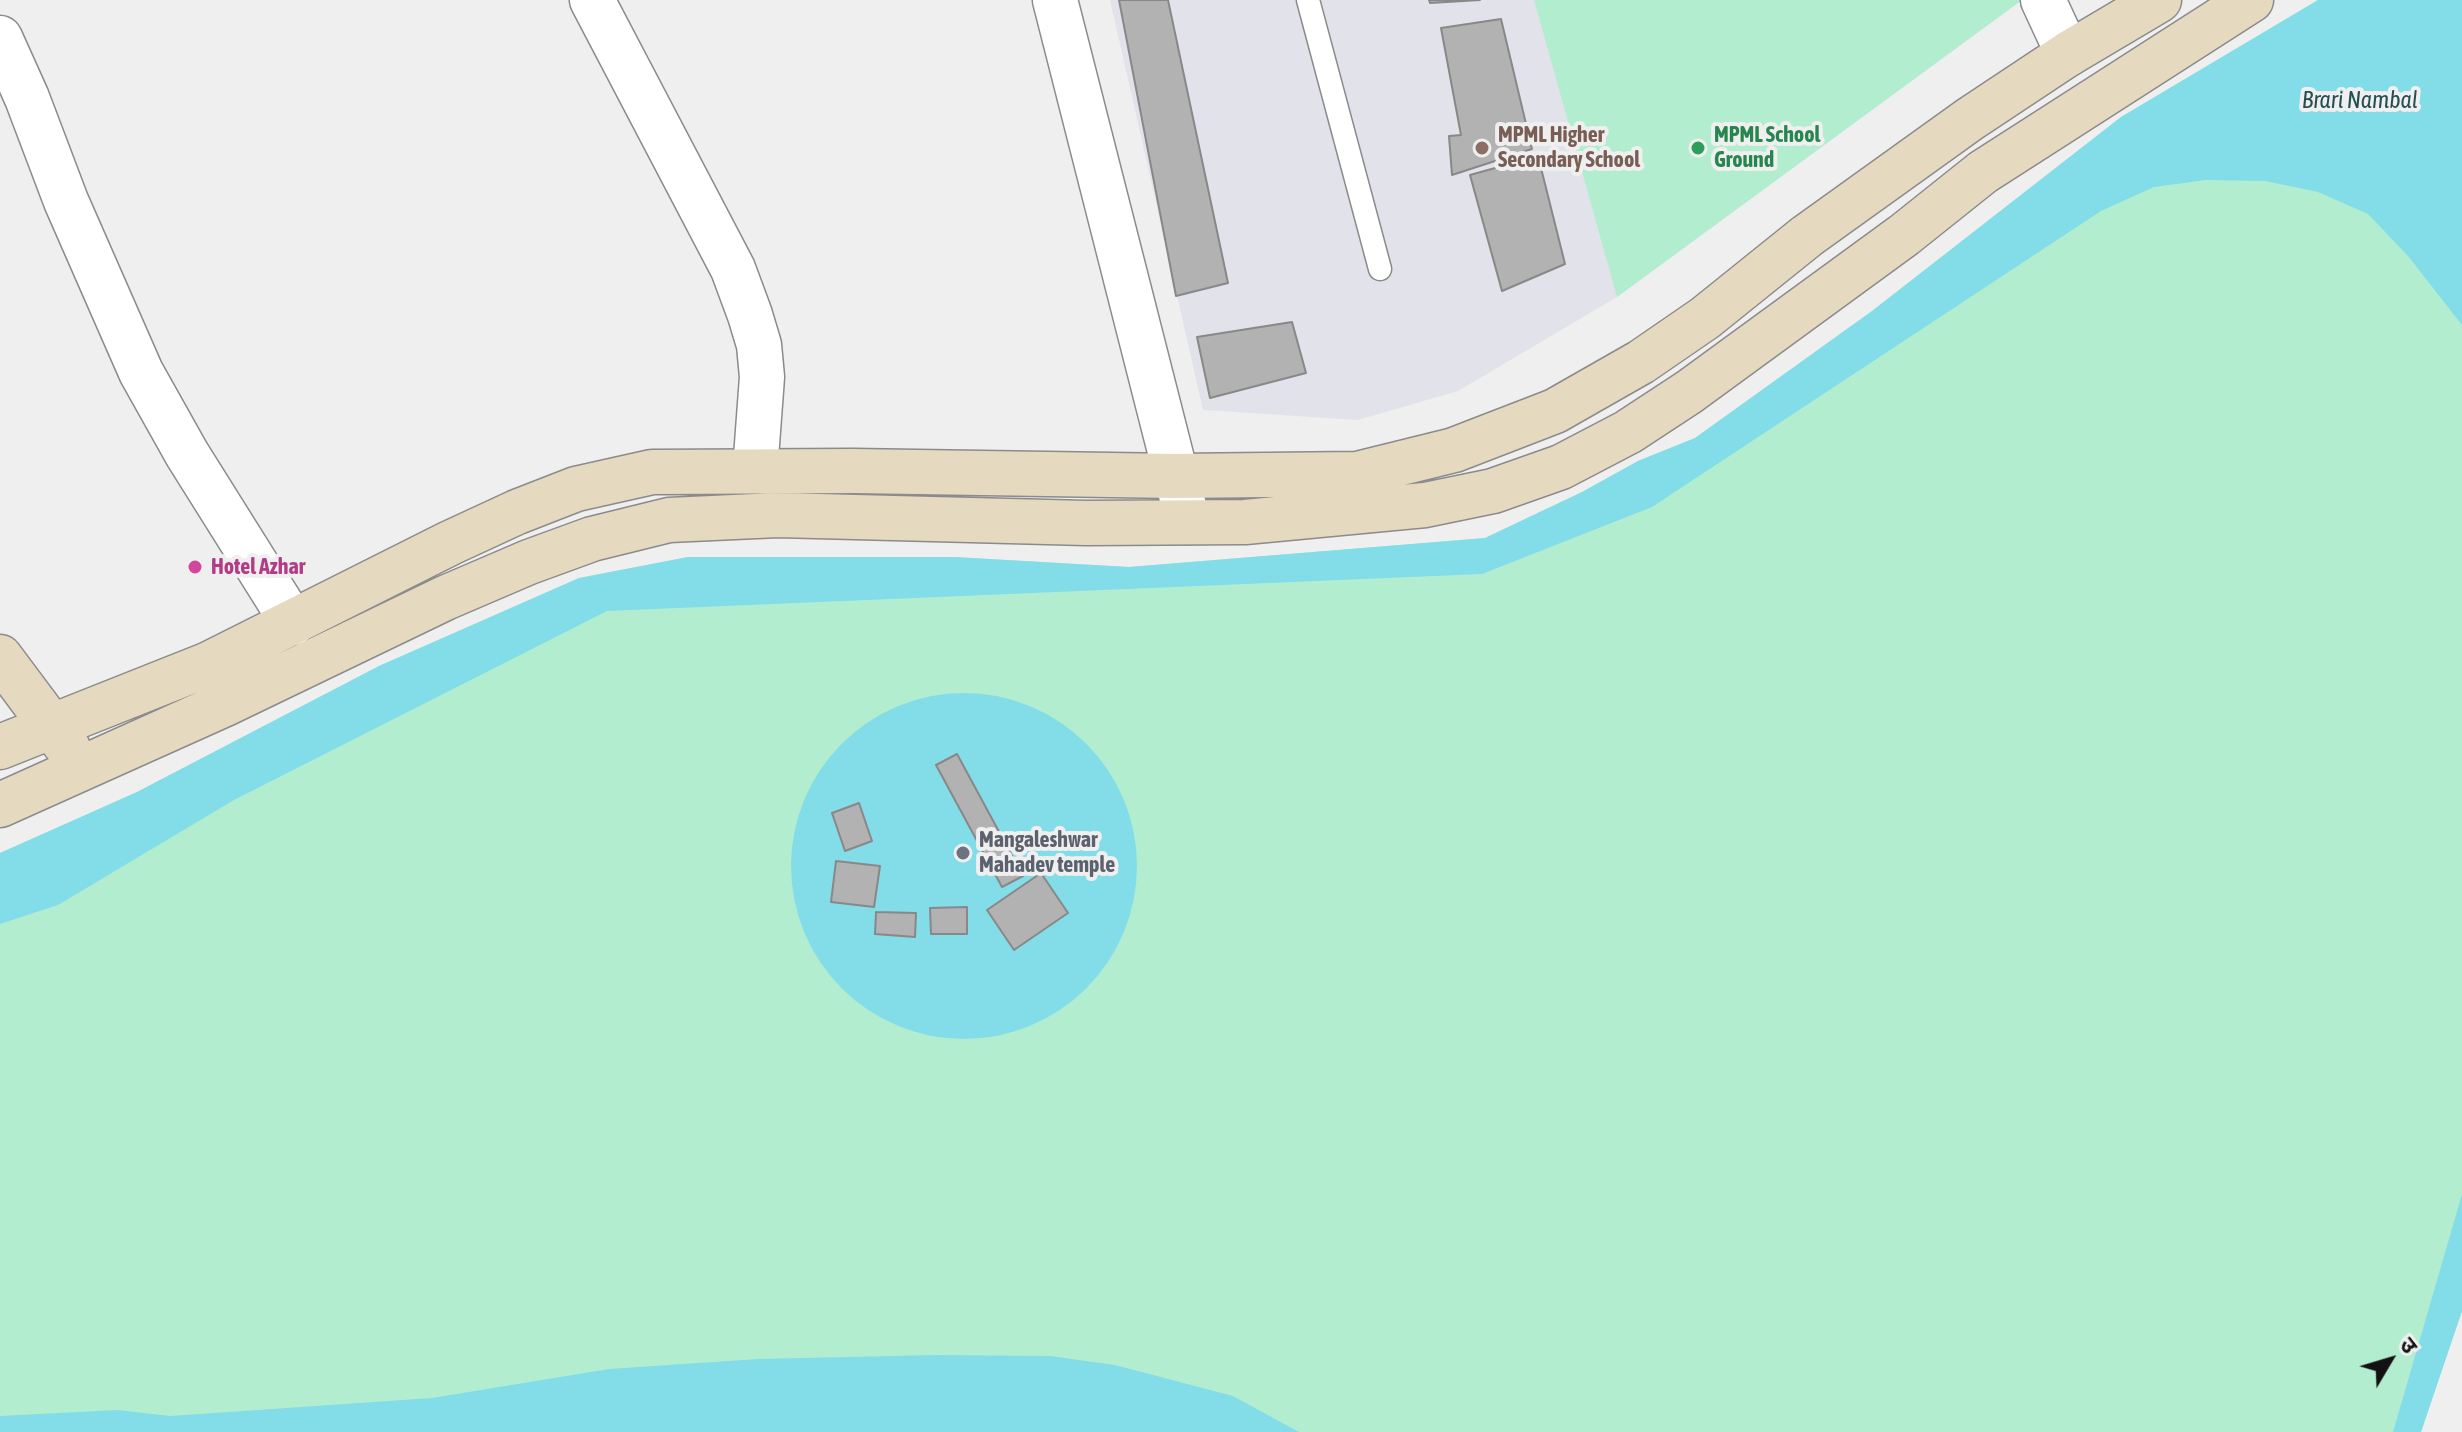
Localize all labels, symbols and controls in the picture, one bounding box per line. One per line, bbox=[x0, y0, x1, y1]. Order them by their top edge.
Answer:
water label: Brari Nambal bbox=[2302, 86, 2418, 114]
place label: MPML Higher Secondary School bbox=[1498, 122, 1640, 174]
place label: MPML School Ground bbox=[1714, 122, 1820, 174]
marker: MPML Higher Secondary School bbox=[1473, 139, 1491, 157]
marker: MPML School Ground bbox=[1689, 139, 1707, 157]
place label: Hotel Azhar bbox=[211, 554, 305, 580]
marker: Hotel Azhar bbox=[186, 558, 204, 576]
place label: Mangaleshwar Mahadev temple bbox=[979, 827, 1115, 878]
marker: Mangaleshwar Mahadev temple bbox=[954, 844, 972, 862]
north arrow bbox=[2350, 1320, 2430, 1400]
text: उ bbox=[2395, 1332, 2423, 1358]

